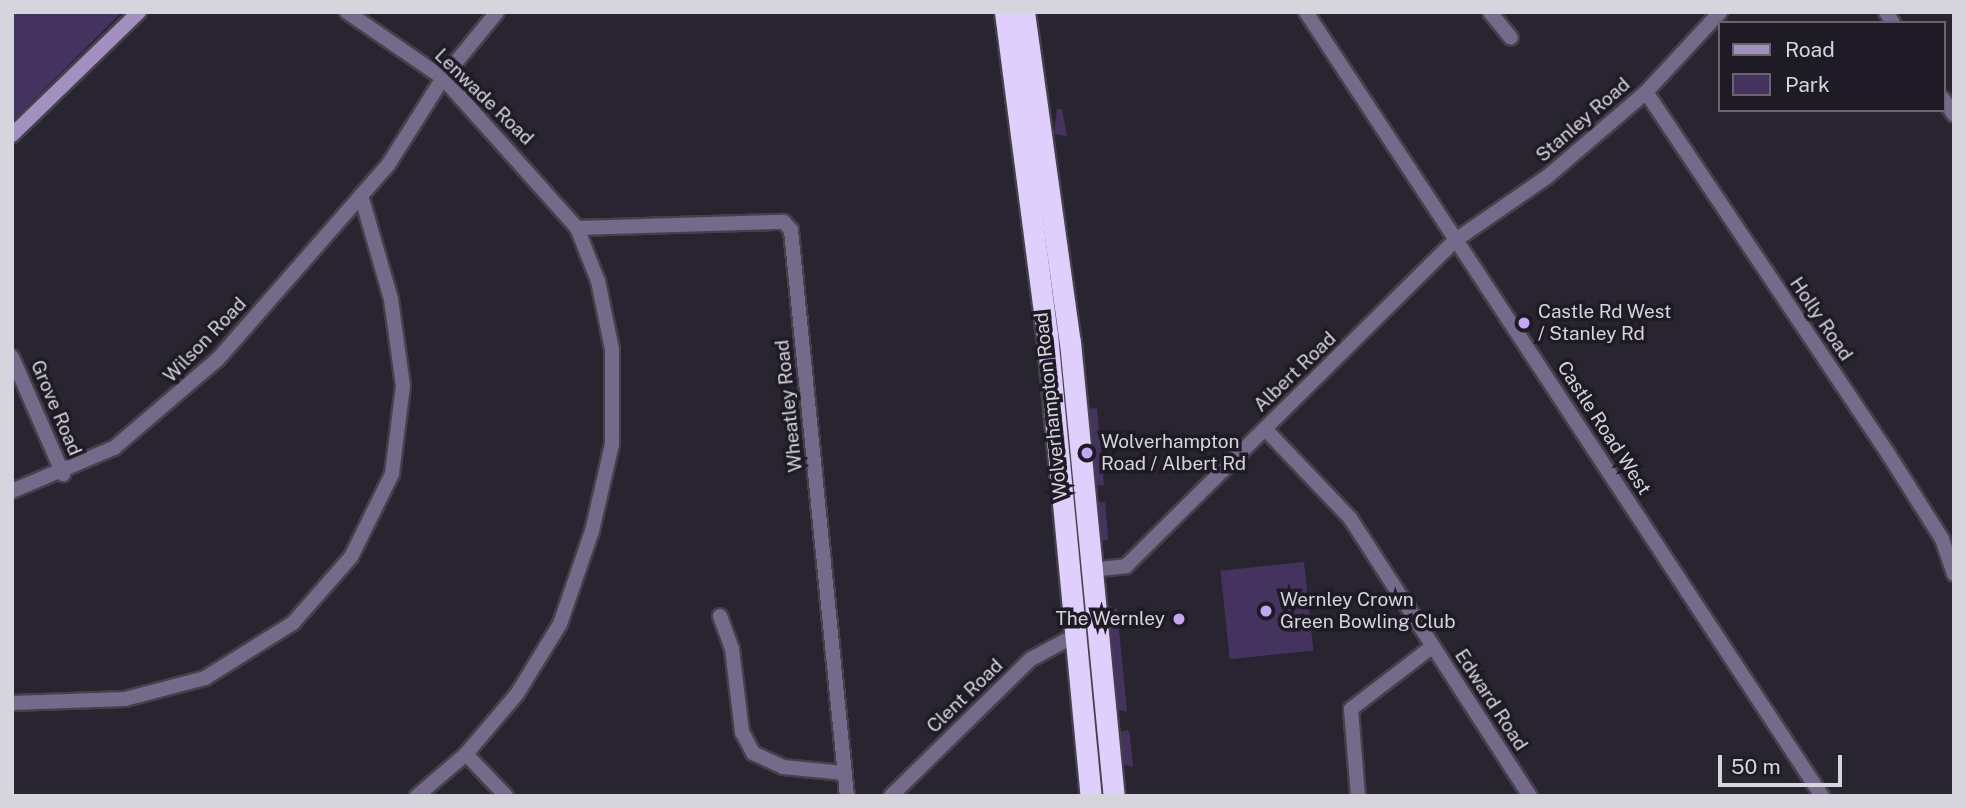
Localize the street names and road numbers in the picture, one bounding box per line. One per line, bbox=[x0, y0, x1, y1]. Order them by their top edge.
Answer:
street label: Lenwade Road bbox=[430, 44, 538, 150]
street label: Stanley Road bbox=[1531, 73, 1635, 167]
street label: Holly Road bbox=[1785, 273, 1857, 365]
street label: Wilson Road bbox=[159, 293, 251, 387]
street label: Wolverhampton Road bbox=[1030, 311, 1072, 501]
street label: Albert Road bbox=[1249, 327, 1341, 417]
street label: Wheatley Road bbox=[771, 339, 807, 473]
street label: Grove Road bbox=[26, 357, 86, 459]
street label: Castle Road West bbox=[1552, 357, 1656, 499]
street label: Edward Road bbox=[1450, 645, 1532, 755]
street label: Clent Road bbox=[922, 654, 1008, 738]

